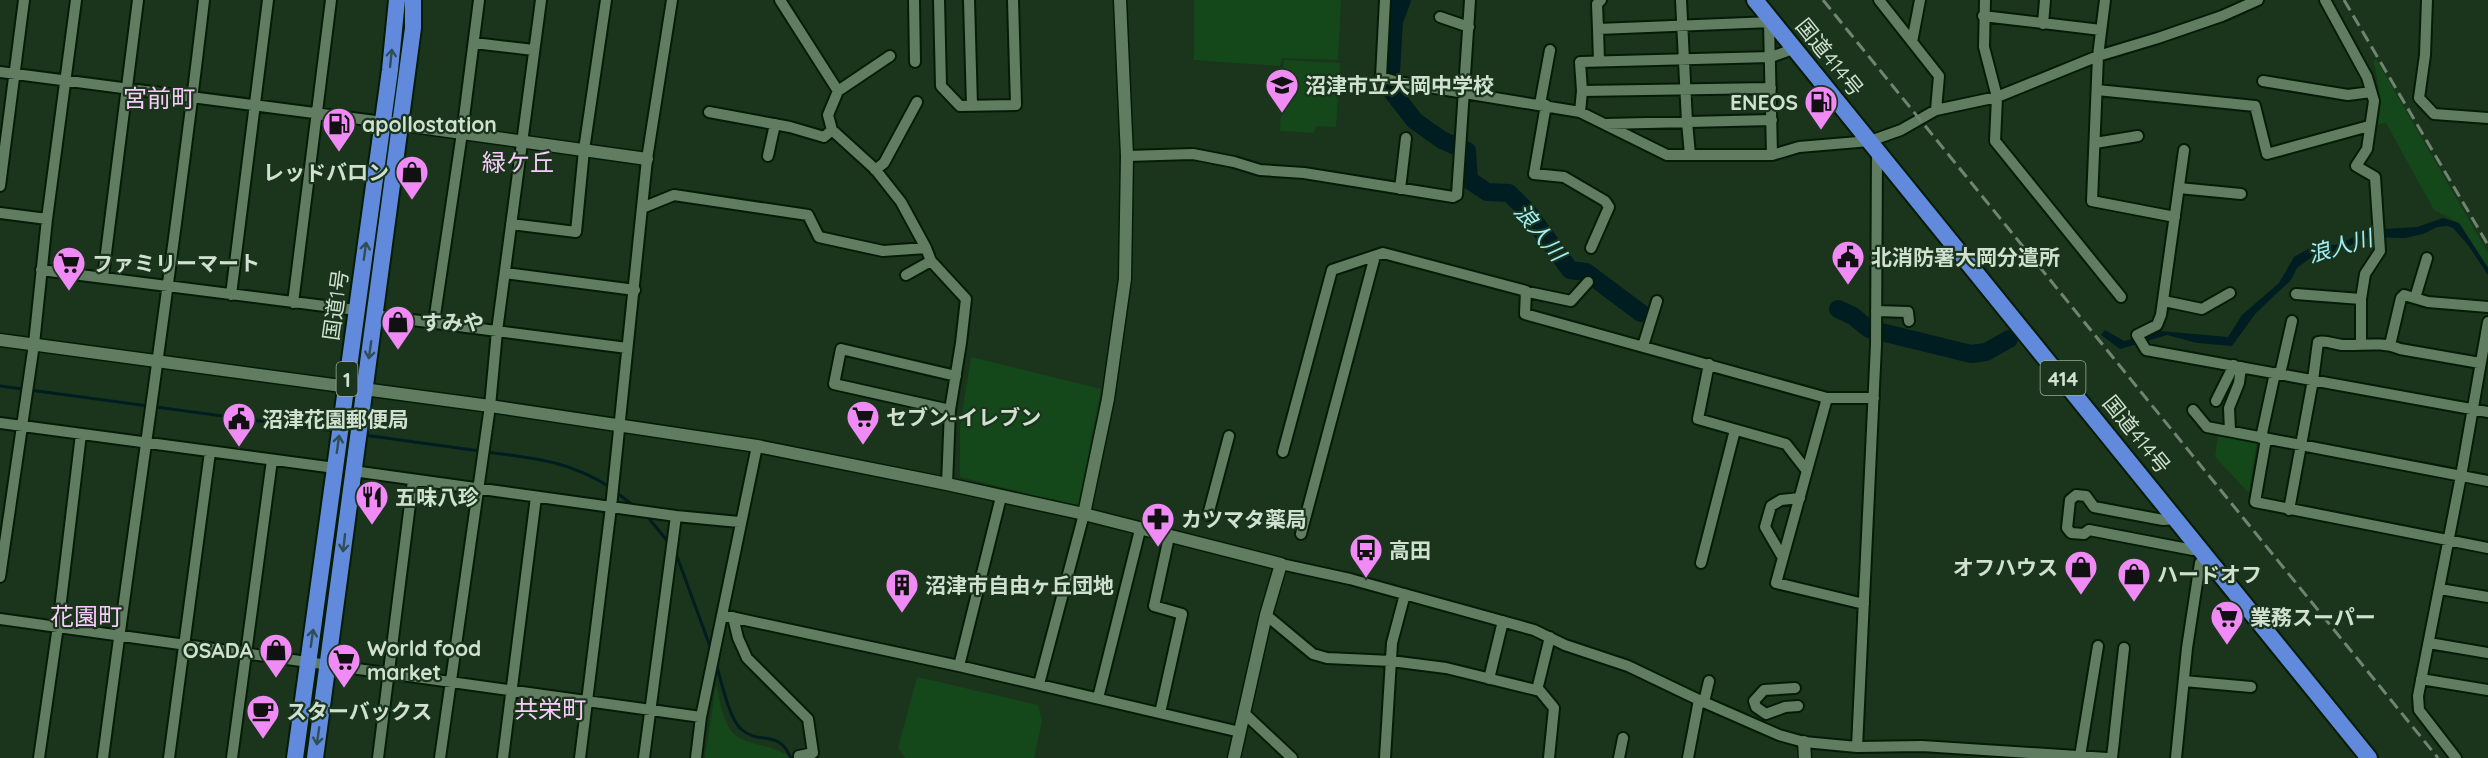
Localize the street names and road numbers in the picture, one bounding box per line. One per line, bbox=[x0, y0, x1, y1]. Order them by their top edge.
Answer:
street label: 国道414号 bbox=[1791, 13, 1869, 101]
street label: 国道1号 bbox=[317, 268, 353, 342]
road number: 414 bbox=[2040, 361, 2086, 395]
road number: 1 bbox=[336, 362, 358, 396]
street label: 国道414号 bbox=[2098, 390, 2176, 478]

